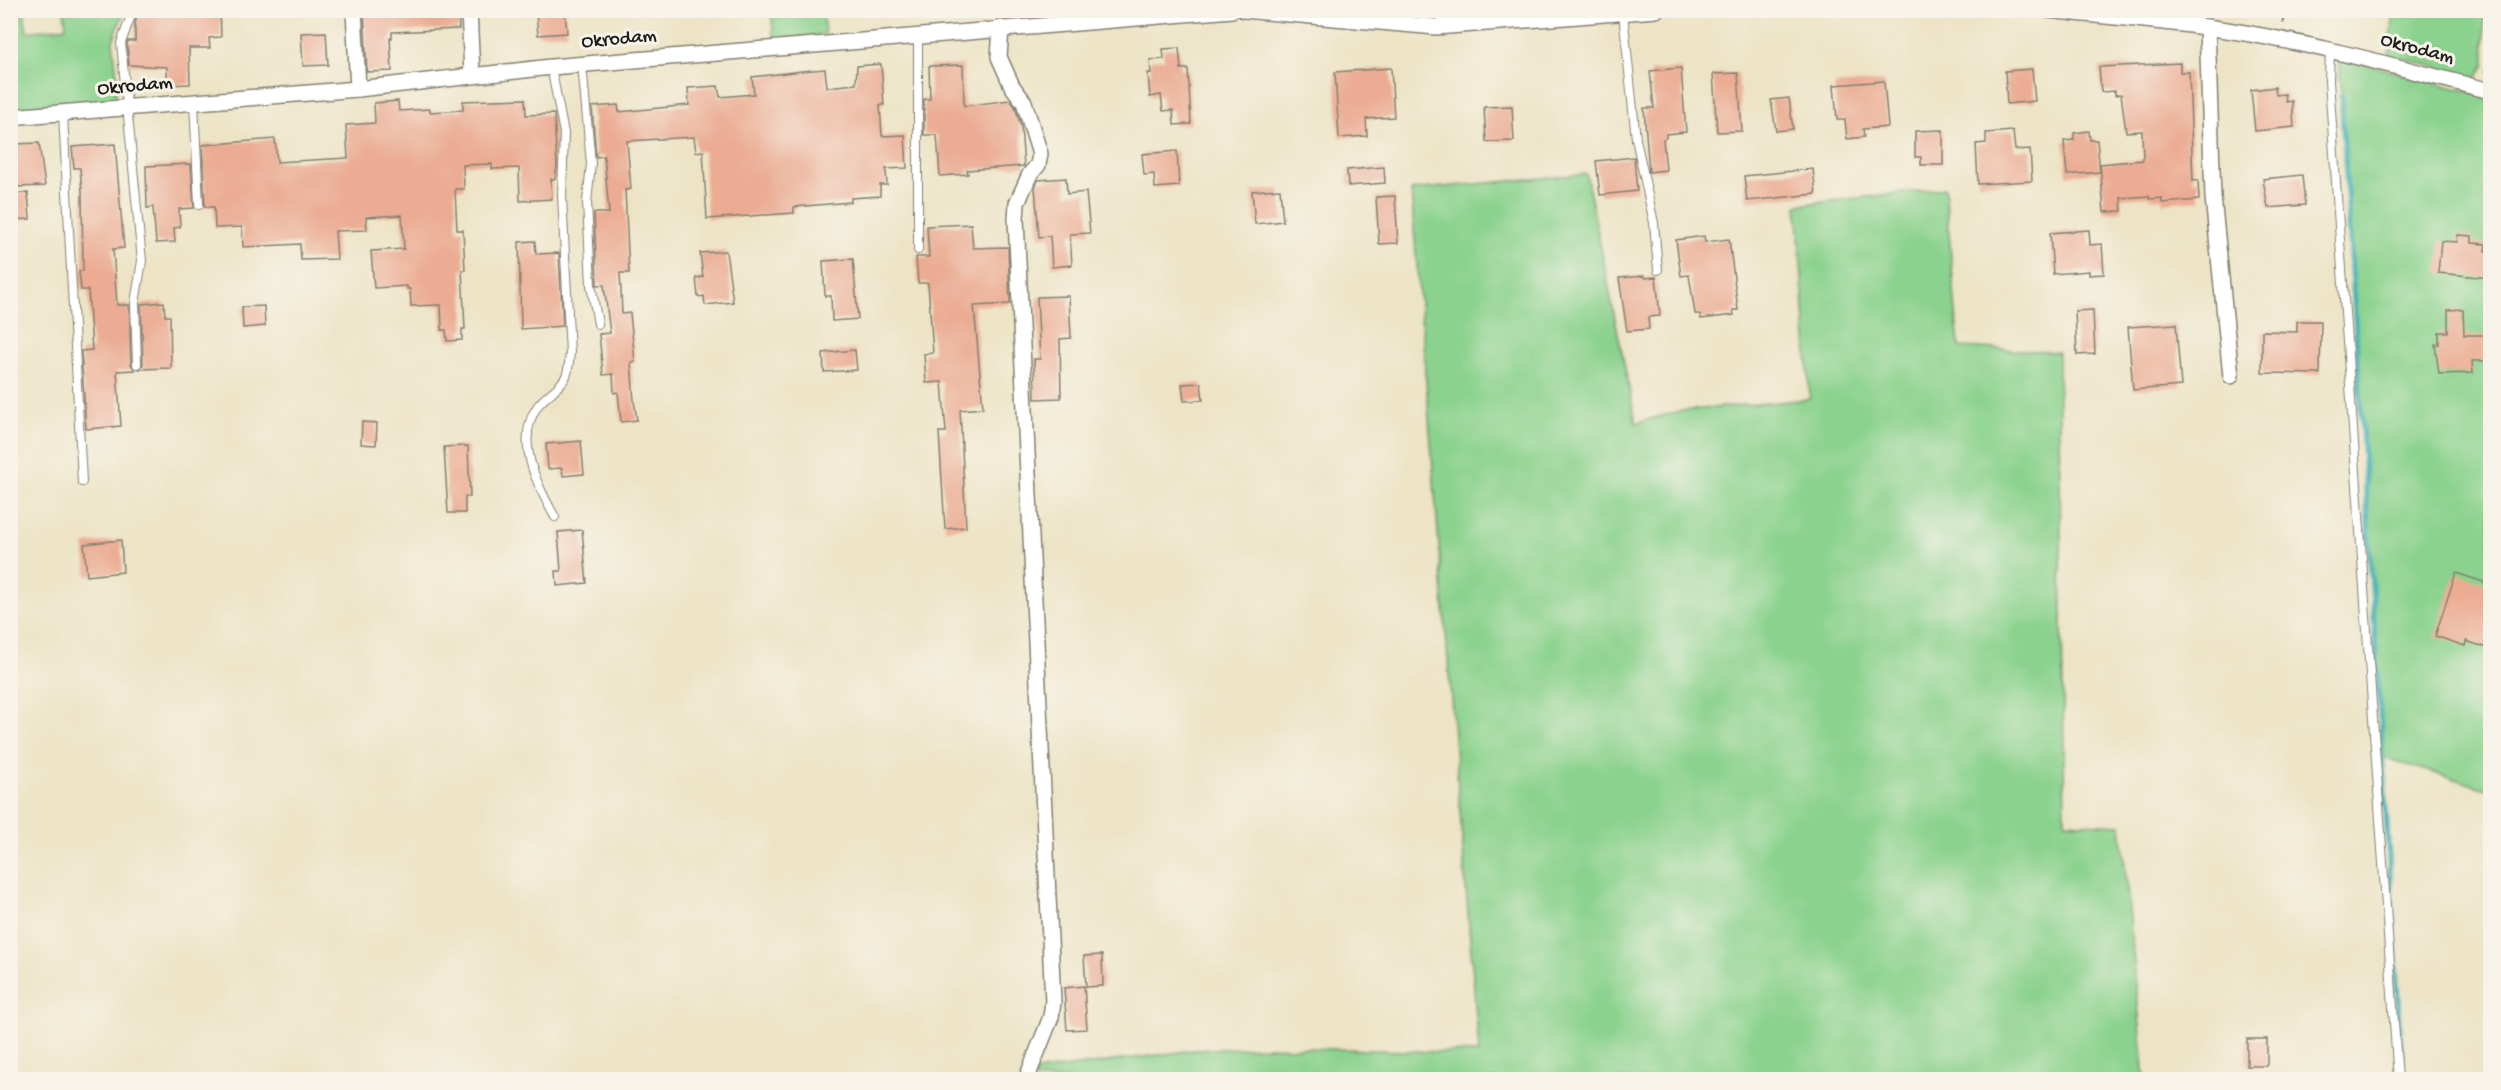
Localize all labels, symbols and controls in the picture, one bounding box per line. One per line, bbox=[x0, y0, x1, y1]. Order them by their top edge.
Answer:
street label: Okrodam bbox=[580, 25, 658, 55]
street label: Okrodam bbox=[2378, 29, 2456, 71]
street label: Okrodam bbox=[96, 72, 174, 102]

